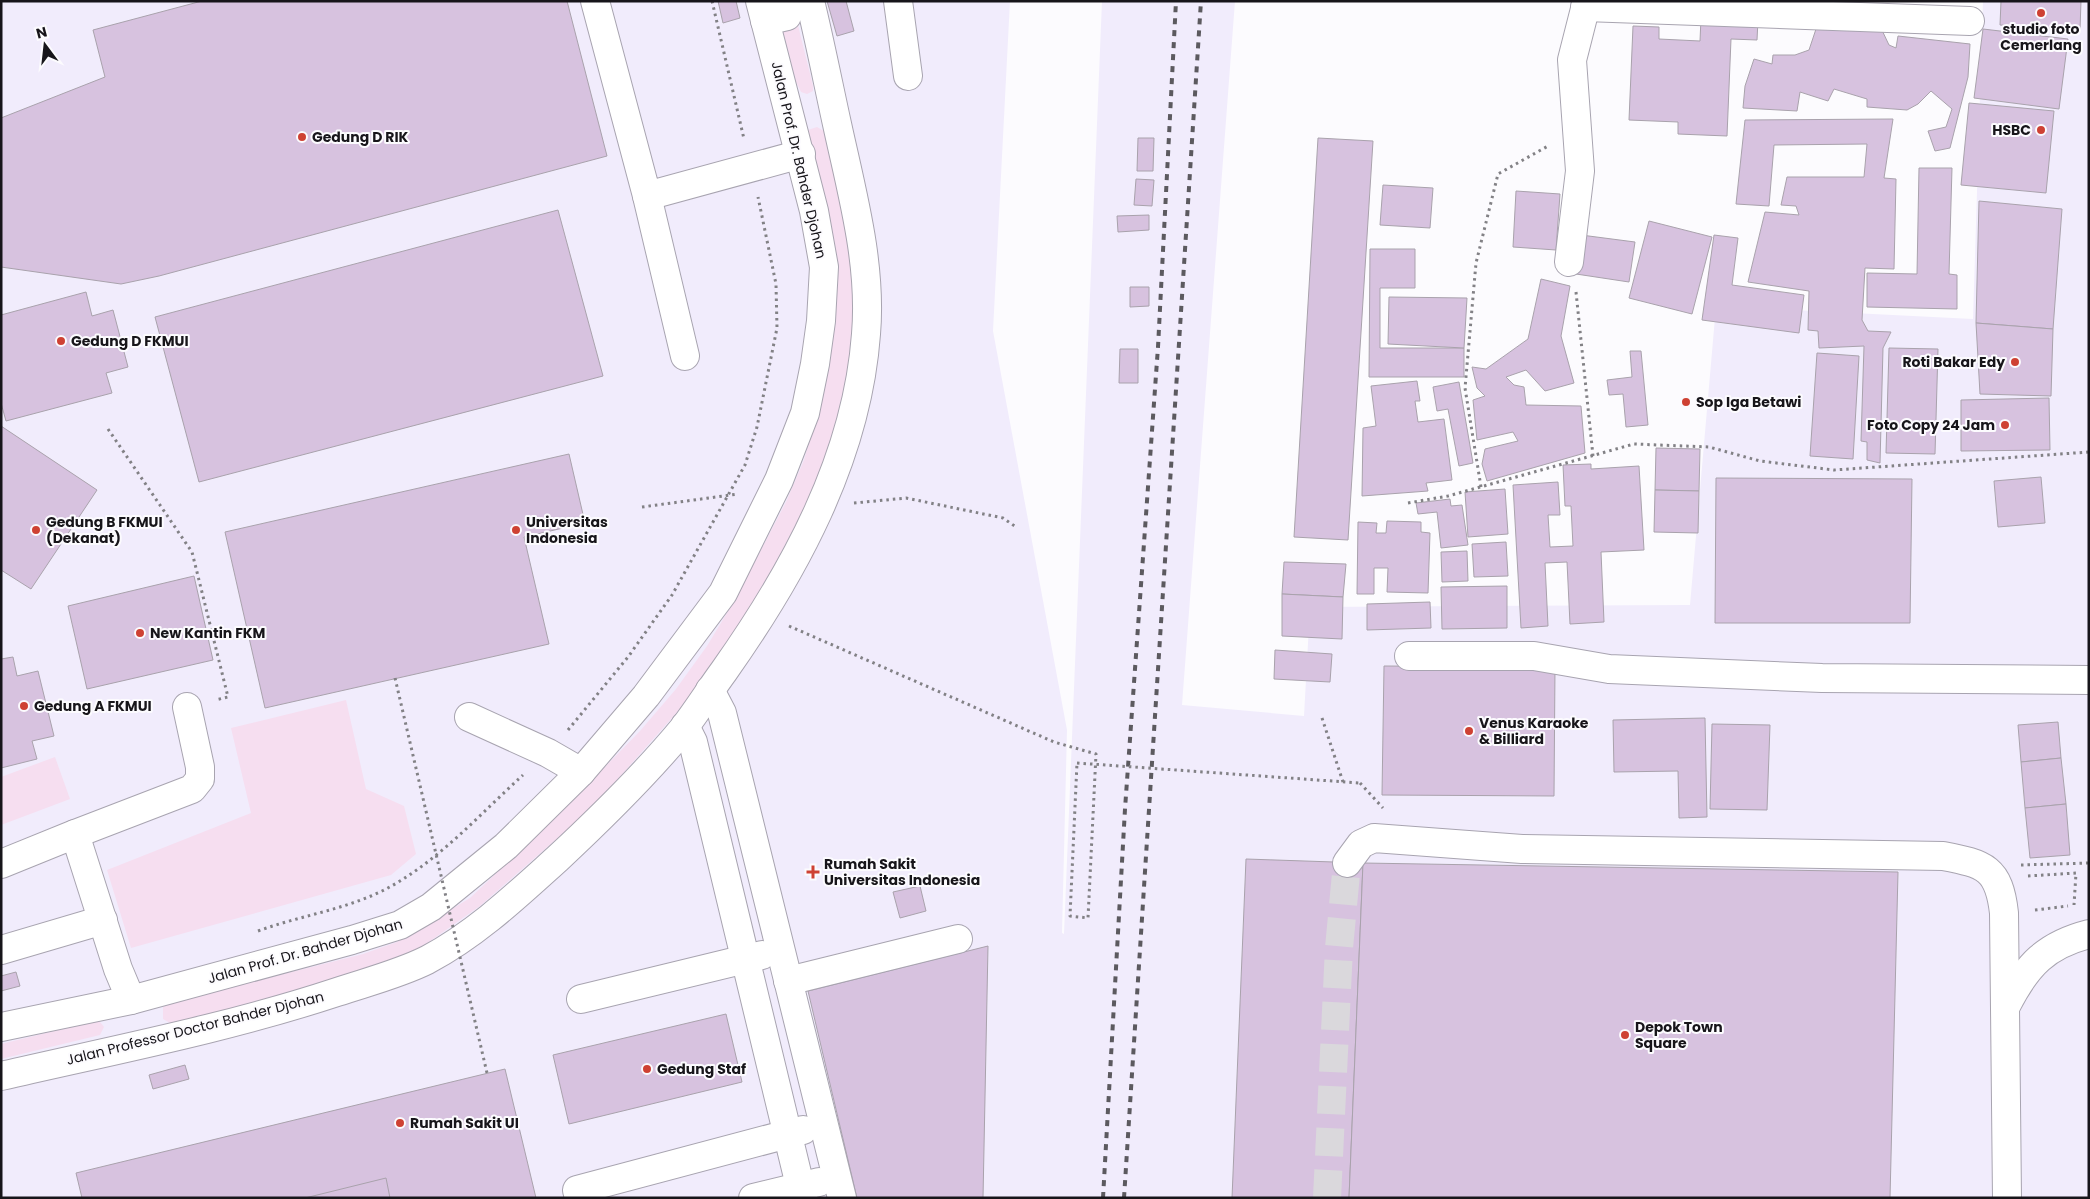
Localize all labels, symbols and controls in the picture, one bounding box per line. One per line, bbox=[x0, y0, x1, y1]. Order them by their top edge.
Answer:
marker: studio foto Cemerlang bbox=[2035, 7, 2047, 19]
place label: studio foto Cemerlang bbox=[2000, 19, 2082, 55]
north arrow bbox=[20, 20, 70, 70]
text: N bbox=[34, 21, 49, 43]
street label: Jalan Prof. Dr. Bahder Djohan bbox=[767, 59, 831, 261]
place label: HSBC bbox=[1992, 120, 2031, 140]
marker: HSBC bbox=[2035, 124, 2047, 136]
place label: Gedung D RIK bbox=[312, 127, 409, 147]
marker: Gedung D RIK bbox=[296, 131, 308, 143]
place label: Gedung D FKMUI bbox=[71, 331, 189, 351]
marker: Gedung D FKMUI bbox=[55, 335, 67, 347]
place label: Roti Bakar Edy bbox=[1902, 352, 2005, 372]
marker: Roti Bakar Edy bbox=[2009, 356, 2021, 368]
place label: Sop Iga Betawi bbox=[1696, 392, 1801, 412]
marker: Sop Iga Betawi bbox=[1680, 396, 1692, 408]
place label: Foto Copy 24 Jam bbox=[1867, 415, 1995, 435]
marker: Foto Copy 24 Jam bbox=[1999, 419, 2011, 431]
place label: Gedung B FKMUI (Dekanat) bbox=[46, 512, 163, 548]
place label: Universitas Indonesia bbox=[526, 512, 608, 548]
marker: Gedung B FKMUI (Dekanat) bbox=[30, 524, 42, 536]
marker: Universitas Indonesia bbox=[510, 524, 522, 536]
place label: New Kantin FKM bbox=[150, 623, 265, 643]
marker: New Kantin FKM bbox=[134, 627, 146, 639]
place label: Gedung A FKMUI bbox=[34, 696, 152, 716]
marker: Gedung A FKMUI bbox=[18, 700, 30, 712]
place label: Venus Karaoke & Billiard bbox=[1479, 713, 1589, 749]
marker: Venus Karaoke & Billiard bbox=[1463, 725, 1475, 737]
place label: Rumah Sakit Universitas Indonesia bbox=[824, 854, 980, 890]
marker: Rumah Sakit Universitas Indonesia bbox=[806, 865, 820, 879]
street label: Jalan Prof. Dr. Bahder Djohan bbox=[205, 914, 405, 988]
street label: Jalan Professor Doctor Bahder Djohan bbox=[64, 986, 326, 1070]
place label: Depok Town Square bbox=[1635, 1017, 1723, 1053]
marker: Depok Town Square bbox=[1619, 1029, 1631, 1041]
place label: Gedung Staf bbox=[657, 1059, 746, 1079]
marker: Gedung Staf bbox=[641, 1063, 653, 1075]
place label: Rumah Sakit UI bbox=[410, 1113, 519, 1133]
marker: Rumah Sakit UI bbox=[394, 1117, 406, 1129]

